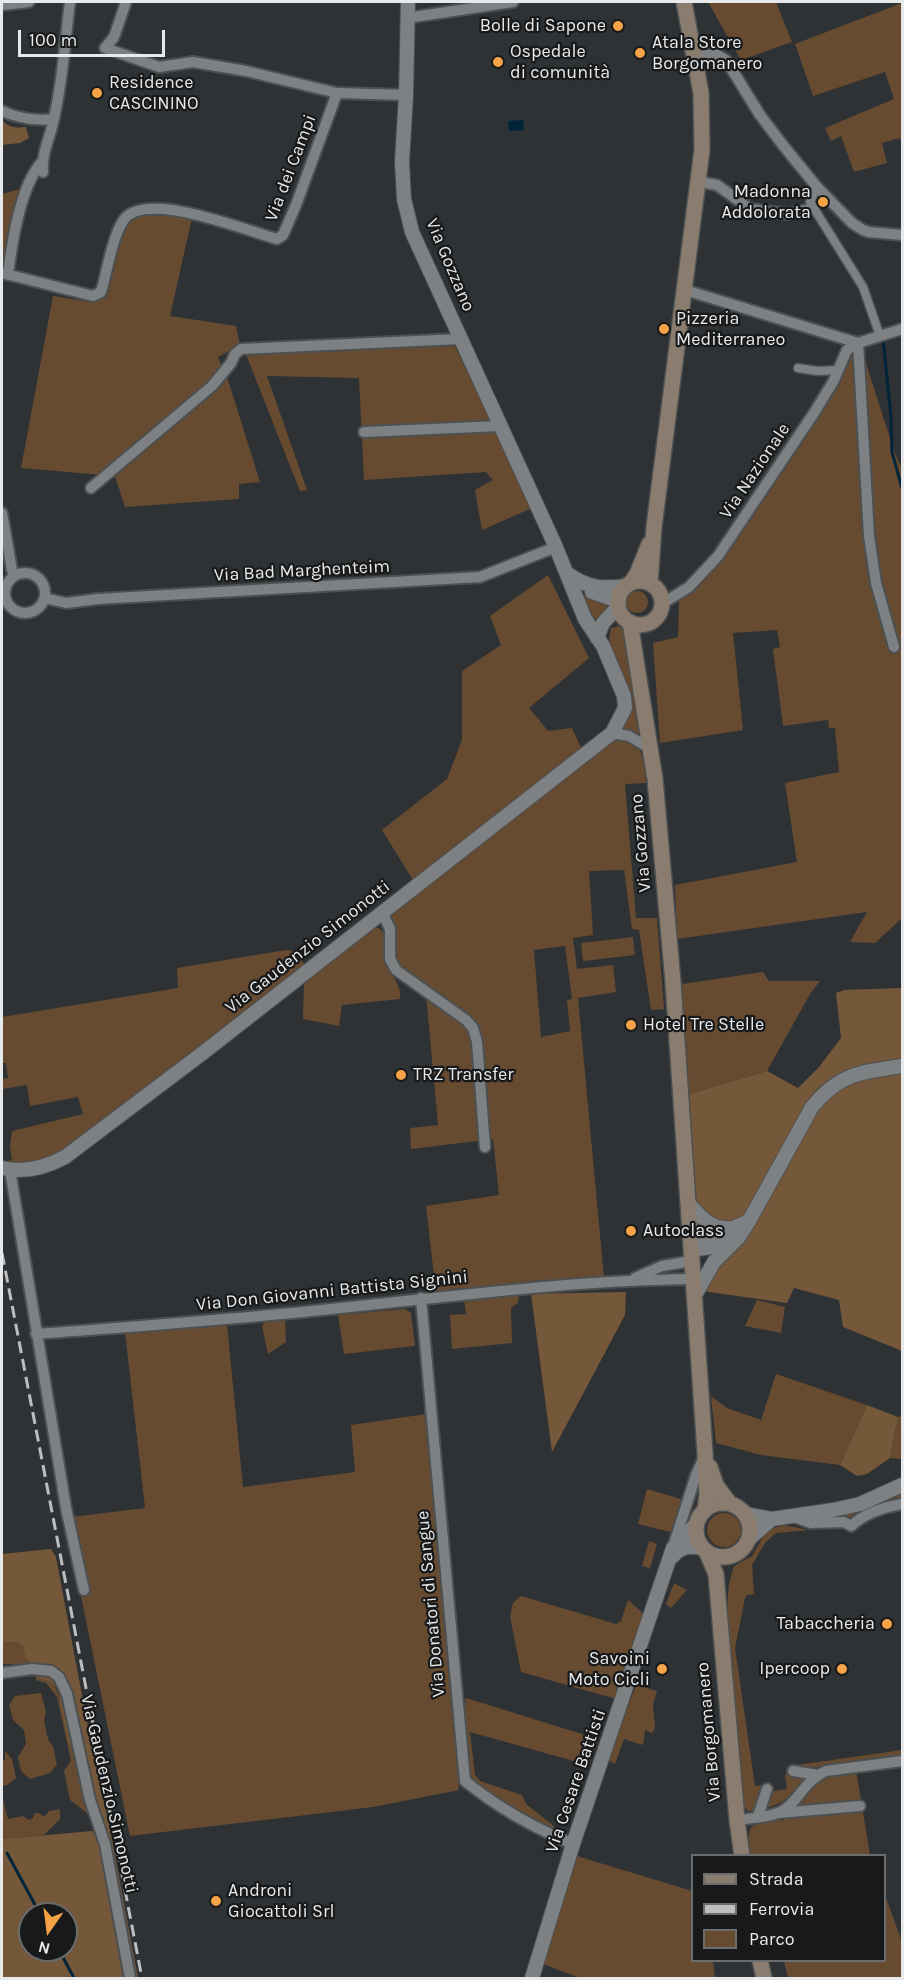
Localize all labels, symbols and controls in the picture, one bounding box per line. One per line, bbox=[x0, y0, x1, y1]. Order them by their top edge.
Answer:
place label: Bolle di Sapone bbox=[480, 15, 606, 37]
scale bar bbox=[21, 18, 168, 56]
marker: Bolle di Sapone bbox=[611, 19, 625, 33]
text: 100 m bbox=[29, 29, 77, 51]
place label: Atala Store Borgomanero bbox=[652, 32, 762, 74]
place label: Ospedale di comunità bbox=[510, 41, 610, 84]
marker: Atala Store Borgomanero bbox=[633, 46, 647, 60]
marker: Ospedale di comunità bbox=[491, 55, 505, 69]
place label: Residence CASCININO bbox=[109, 72, 199, 115]
marker: Residence CASCININO bbox=[90, 86, 104, 100]
street label: Via dei Campi bbox=[261, 111, 321, 225]
place label: Madonna Addolorata bbox=[722, 181, 811, 224]
marker: Madonna Addolorata bbox=[816, 195, 830, 209]
street label: Via Gozzano bbox=[421, 215, 479, 315]
place label: Pizzeria Mediterraneo bbox=[676, 308, 785, 350]
marker: Pizzeria Mediterraneo bbox=[657, 322, 671, 336]
street label: Via Nazionale bbox=[715, 419, 795, 523]
street label: Via Bad Marghenteim bbox=[213, 556, 391, 586]
street label: Via Gozzano bbox=[626, 793, 656, 893]
street label: Via Gaudenzio Simonotti bbox=[221, 876, 395, 1018]
place label: Hotel Tre Stelle bbox=[643, 1014, 764, 1036]
marker: Hotel Tre Stelle bbox=[624, 1018, 638, 1032]
place label: TRZ Transfer bbox=[413, 1064, 514, 1086]
marker: TRZ Transfer bbox=[394, 1068, 408, 1082]
place label: Autoclass bbox=[643, 1220, 724, 1242]
marker: Autoclass bbox=[624, 1224, 638, 1238]
street label: Via Don Giovanni Battista Signini bbox=[195, 1266, 469, 1316]
street label: Via Donatori di Sangue bbox=[412, 1510, 450, 1698]
place label: Tabaccheria bbox=[777, 1613, 875, 1635]
marker: Tabaccheria bbox=[880, 1617, 894, 1631]
place label: Savoini Moto Cicli bbox=[568, 1648, 650, 1690]
place label: Ipercoop bbox=[759, 1658, 830, 1680]
street label: Via Borgomanero bbox=[692, 1661, 726, 1803]
marker: Savoini Moto Cicli bbox=[655, 1662, 669, 1676]
marker: Ipercoop bbox=[835, 1662, 849, 1676]
street label: Via Gaudenzio Simonotti bbox=[76, 1692, 142, 1896]
street label: Via Cesare Battisti bbox=[541, 1706, 611, 1856]
legend bbox=[691, 1854, 886, 1962]
text: Strada bbox=[749, 1868, 804, 1890]
place label: Androni Giocattoli Srl bbox=[228, 1880, 334, 1922]
marker: Androni Giocattoli Srl bbox=[209, 1894, 223, 1908]
text: Ferrovia bbox=[749, 1898, 814, 1920]
north arrow bbox=[18, 1902, 78, 1962]
text: Parco bbox=[749, 1928, 795, 1950]
text: N bbox=[36, 1937, 52, 1959]

